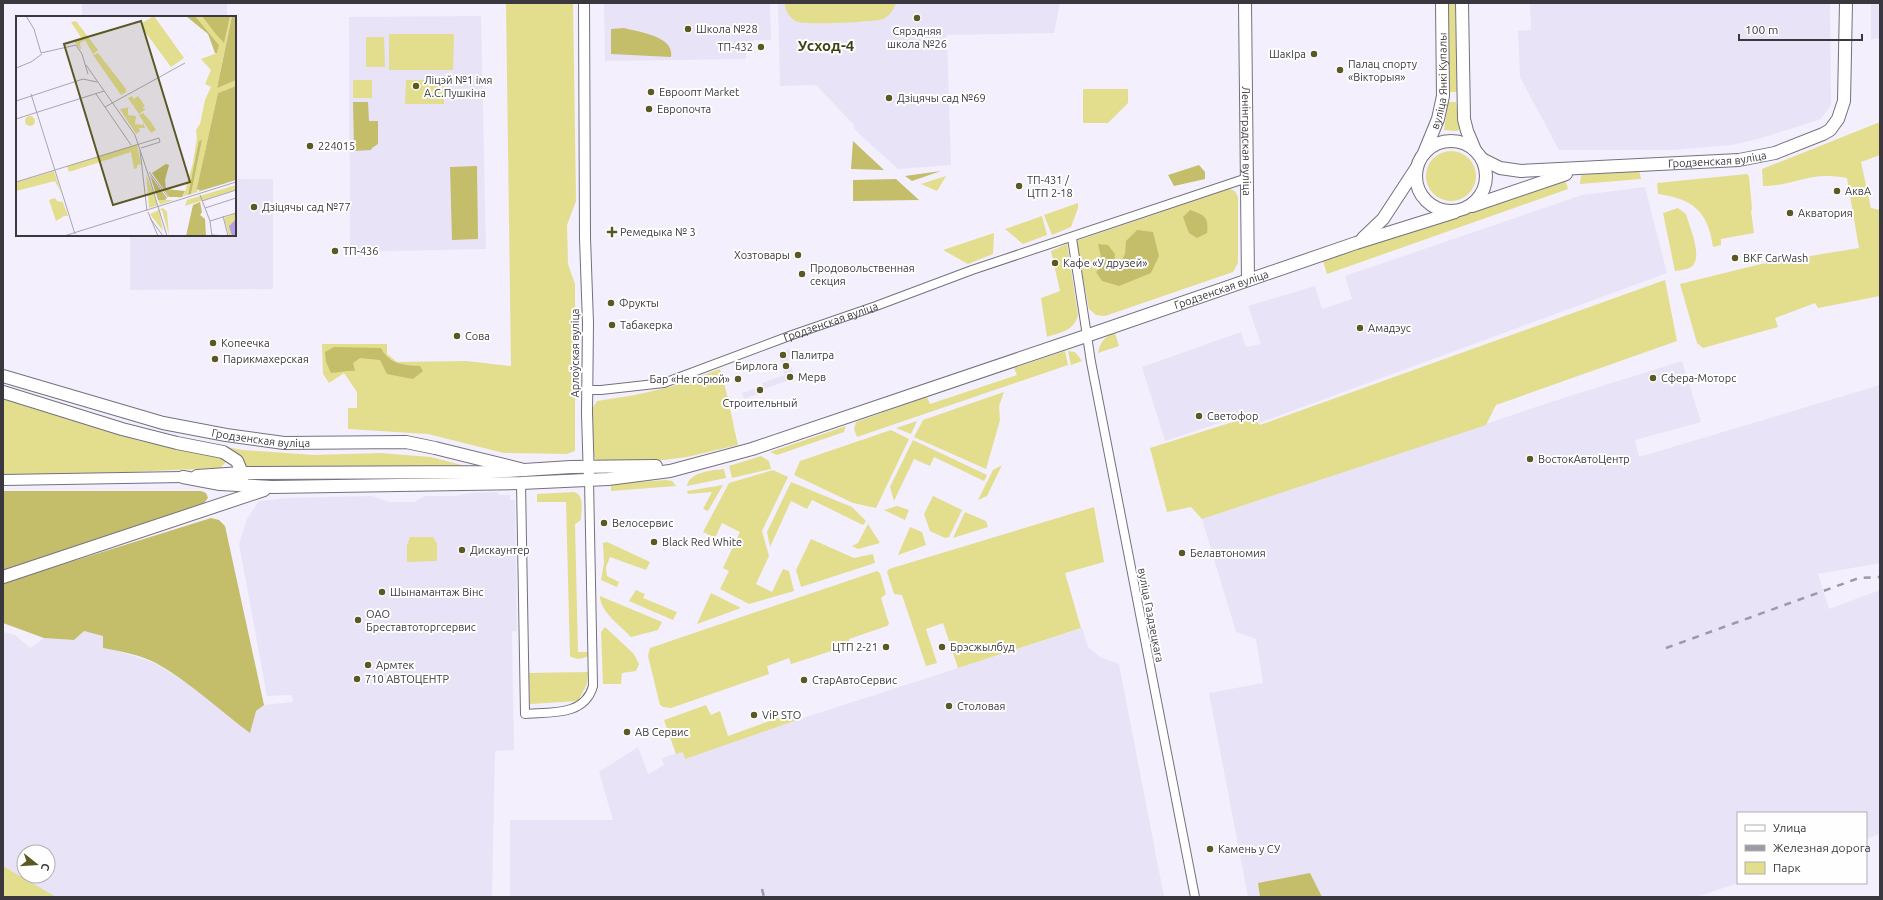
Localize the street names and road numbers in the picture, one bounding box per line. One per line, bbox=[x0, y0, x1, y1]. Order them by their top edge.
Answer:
street label: вуліца Янкі Купалы bbox=[1428, 33, 1449, 131]
street label: Ленінградская вуліца bbox=[1240, 86, 1253, 196]
street label: Гродзенская вуліца bbox=[1668, 149, 1768, 170]
street label: Гродзенская вуліца bbox=[1173, 268, 1270, 311]
street label: Гродзенская вуліца bbox=[782, 300, 879, 344]
street label: Арлоўская вуліца bbox=[569, 309, 581, 397]
street label: Гродзенская вуліца bbox=[211, 426, 310, 449]
street label: вуліца Газдзецкага bbox=[1136, 567, 1166, 663]

